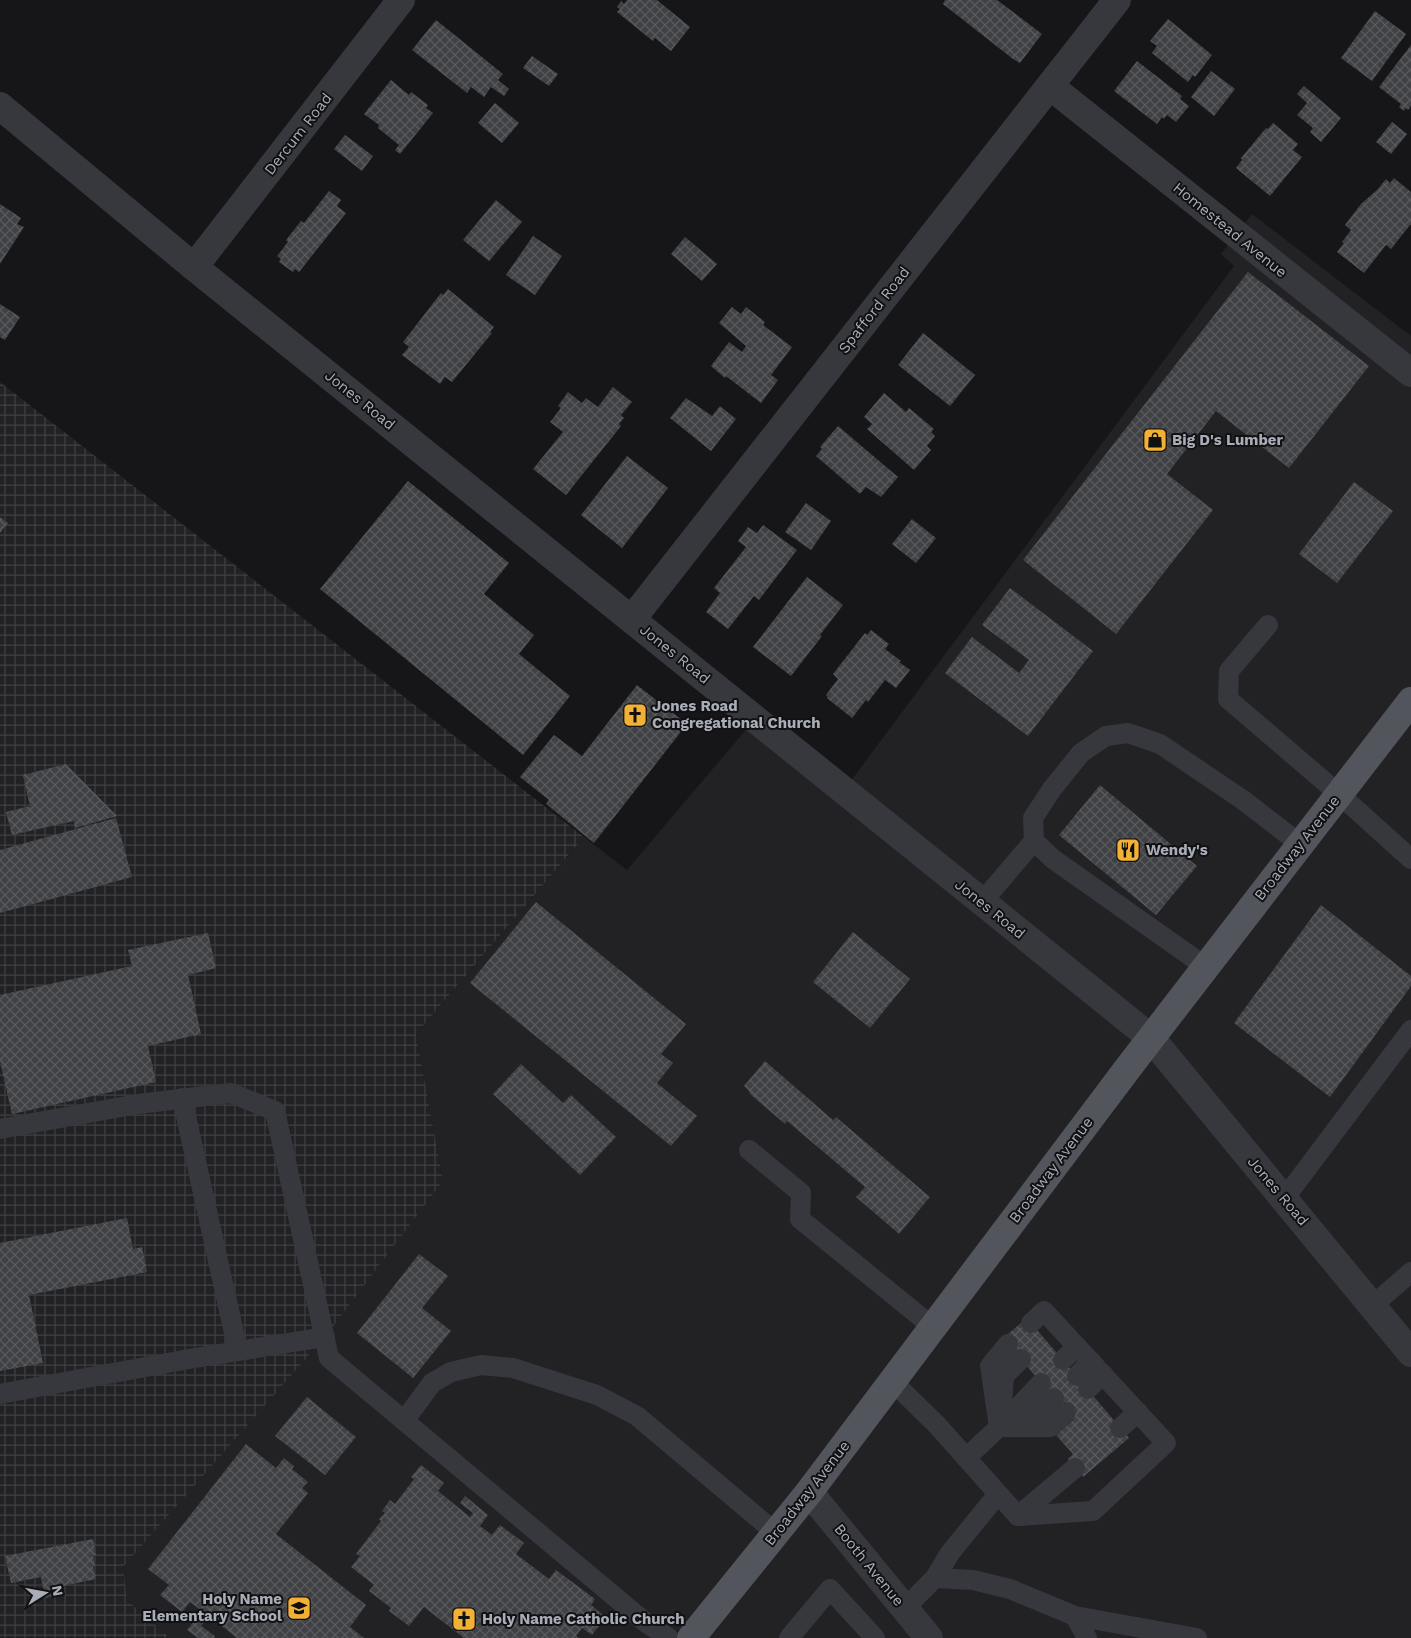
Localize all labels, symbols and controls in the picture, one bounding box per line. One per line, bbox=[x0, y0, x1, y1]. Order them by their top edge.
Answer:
street label: Dercum Road bbox=[260, 89, 336, 179]
street label: Homestead Avenue bbox=[1169, 179, 1291, 281]
street label: Spafford Road bbox=[835, 263, 913, 357]
street label: Jones Road bbox=[321, 366, 399, 434]
shop icon: Big D's Lumber bbox=[1142, 427, 1168, 453]
place label: Big D's Lumber bbox=[1172, 431, 1283, 449]
street label: Jones Road bbox=[636, 620, 714, 688]
place label: Jones Road Congregational Church bbox=[652, 697, 821, 732]
church icon: Jones Road Congregational Church bbox=[622, 702, 648, 728]
street label: Broadway Avenue bbox=[1251, 792, 1343, 904]
restaurant icon: Wendy's bbox=[1115, 837, 1141, 863]
place label: Wendy's bbox=[1146, 841, 1208, 859]
street label: Jones Road bbox=[951, 875, 1029, 943]
street label: Broadway Avenue bbox=[1005, 1113, 1097, 1227]
street label: Jones Road bbox=[1244, 1153, 1312, 1229]
street label: Broadway Avenue bbox=[761, 1437, 853, 1549]
street label: Booth Avenue bbox=[830, 1520, 908, 1610]
north arrow bbox=[20, 1568, 70, 1618]
text: N bbox=[49, 1584, 67, 1597]
place label: Holy Name Elementary School bbox=[142, 1590, 282, 1625]
school or university icon: Holy Name Elementary School bbox=[286, 1595, 312, 1621]
church icon: Holy Name Catholic Church bbox=[451, 1606, 477, 1632]
place label: Holy Name Catholic Church bbox=[482, 1610, 685, 1628]

